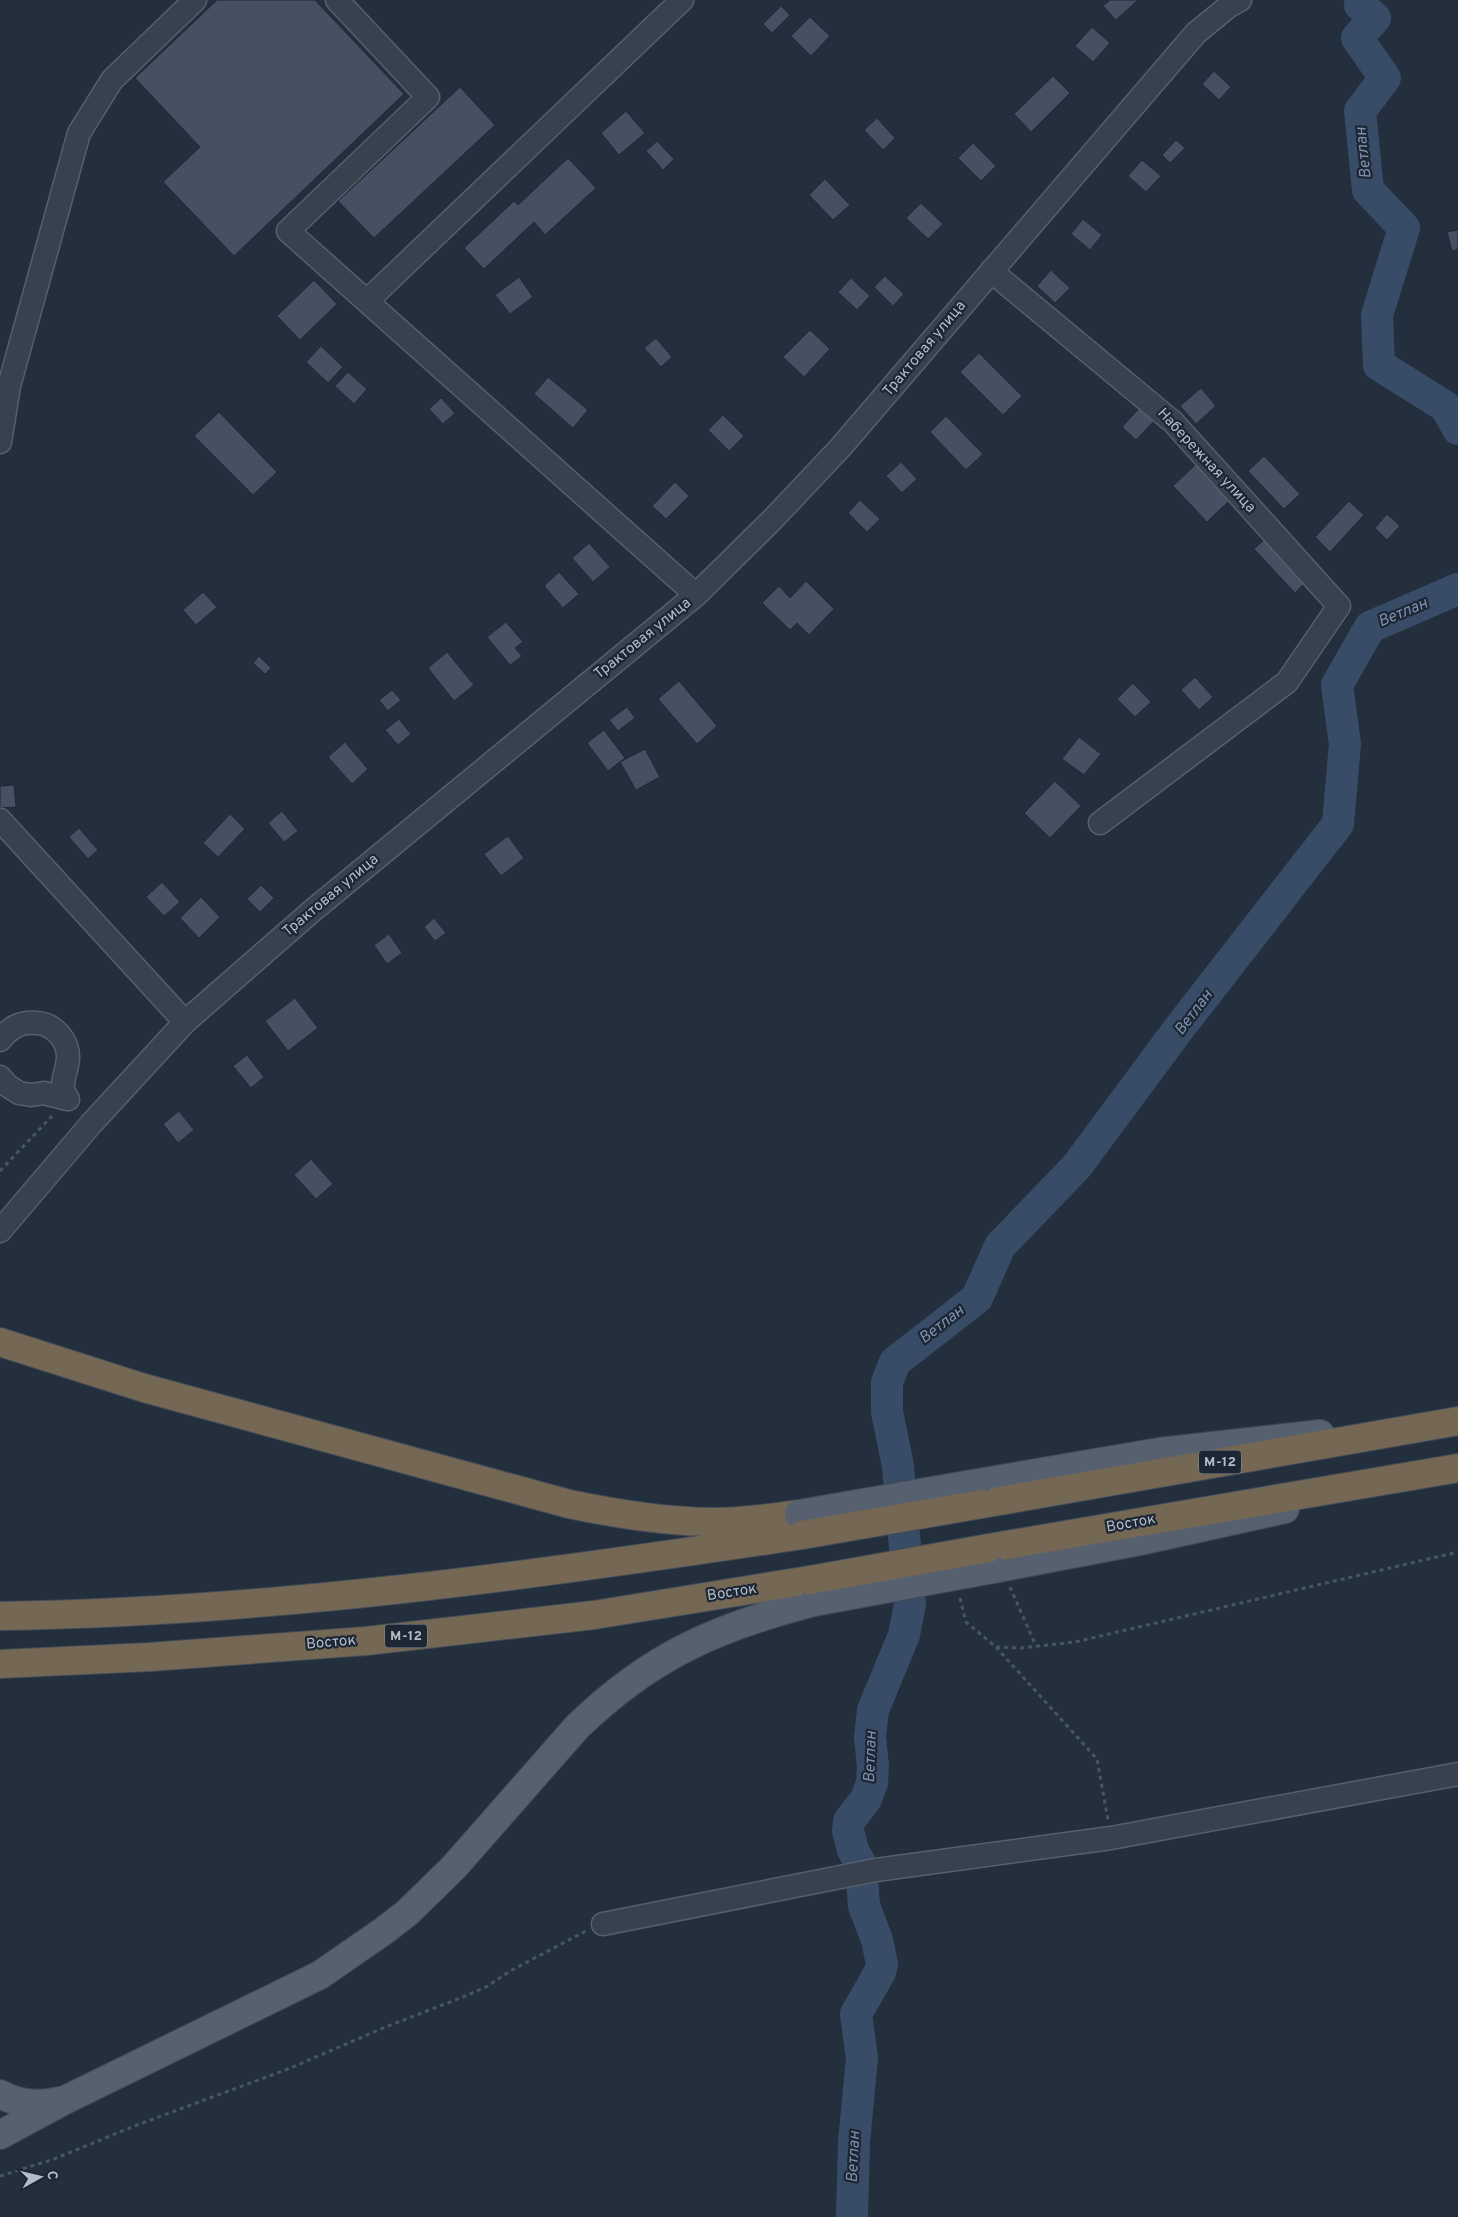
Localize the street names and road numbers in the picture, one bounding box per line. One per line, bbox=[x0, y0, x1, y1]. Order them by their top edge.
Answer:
street label: Трактовая улица bbox=[879, 297, 971, 401]
street label: Набережная улица bbox=[1153, 405, 1259, 517]
street label: Трактовая улица bbox=[591, 594, 695, 684]
street label: Трактовая улица bbox=[279, 850, 383, 942]
road number: М-12 bbox=[1199, 1450, 1241, 1474]
street label: Восток bbox=[1105, 1510, 1157, 1538]
street label: Восток bbox=[706, 1580, 758, 1606]
road number: М-12 bbox=[385, 1624, 427, 1648]
street label: Восток bbox=[305, 1631, 357, 1655]

